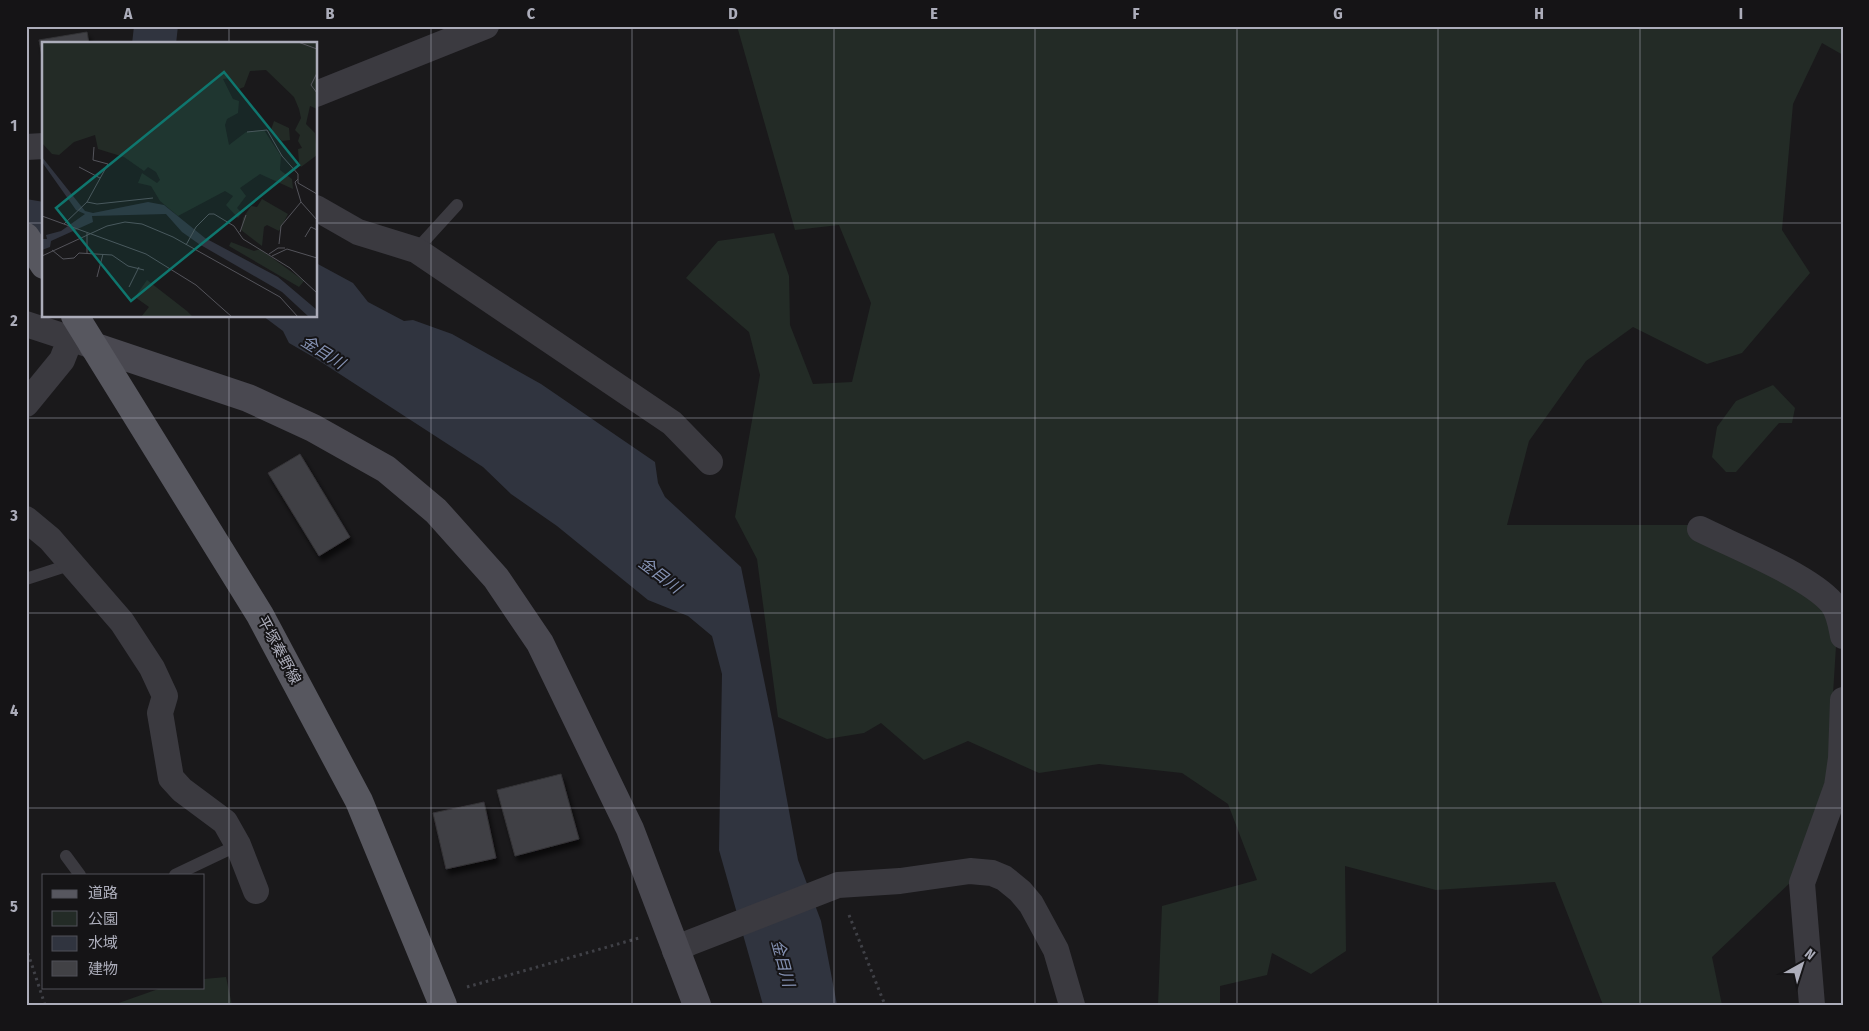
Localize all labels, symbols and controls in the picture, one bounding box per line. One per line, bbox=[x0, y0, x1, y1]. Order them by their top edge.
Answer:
text: A bbox=[123, 4, 133, 23]
text: B bbox=[326, 4, 335, 23]
text: C bbox=[527, 4, 536, 23]
text: D bbox=[728, 4, 738, 23]
text: E bbox=[930, 4, 938, 23]
text: F bbox=[1132, 4, 1140, 23]
text: G bbox=[1333, 4, 1343, 23]
text: H bbox=[1534, 4, 1544, 23]
text: I bbox=[1739, 4, 1743, 23]
inset map bbox=[42, 42, 318, 318]
text: 1 bbox=[11, 116, 17, 135]
text: 2 bbox=[9, 311, 18, 330]
water label: 金目川 bbox=[298, 331, 350, 374]
text: 3 bbox=[9, 506, 18, 525]
water label: 金目川 bbox=[635, 553, 686, 598]
street label: 平塚秦野線 bbox=[253, 613, 305, 687]
text: 4 bbox=[10, 701, 18, 720]
legend bbox=[42, 874, 205, 988]
text: 道路 bbox=[88, 884, 118, 902]
text: 5 bbox=[10, 897, 18, 916]
text: 公園 bbox=[88, 910, 118, 928]
text: 水域 bbox=[88, 934, 118, 952]
water label: 金目川 bbox=[768, 937, 799, 991]
north arrow bbox=[1776, 938, 1826, 988]
text: N bbox=[1801, 945, 1818, 964]
text: 建物 bbox=[88, 960, 118, 978]

